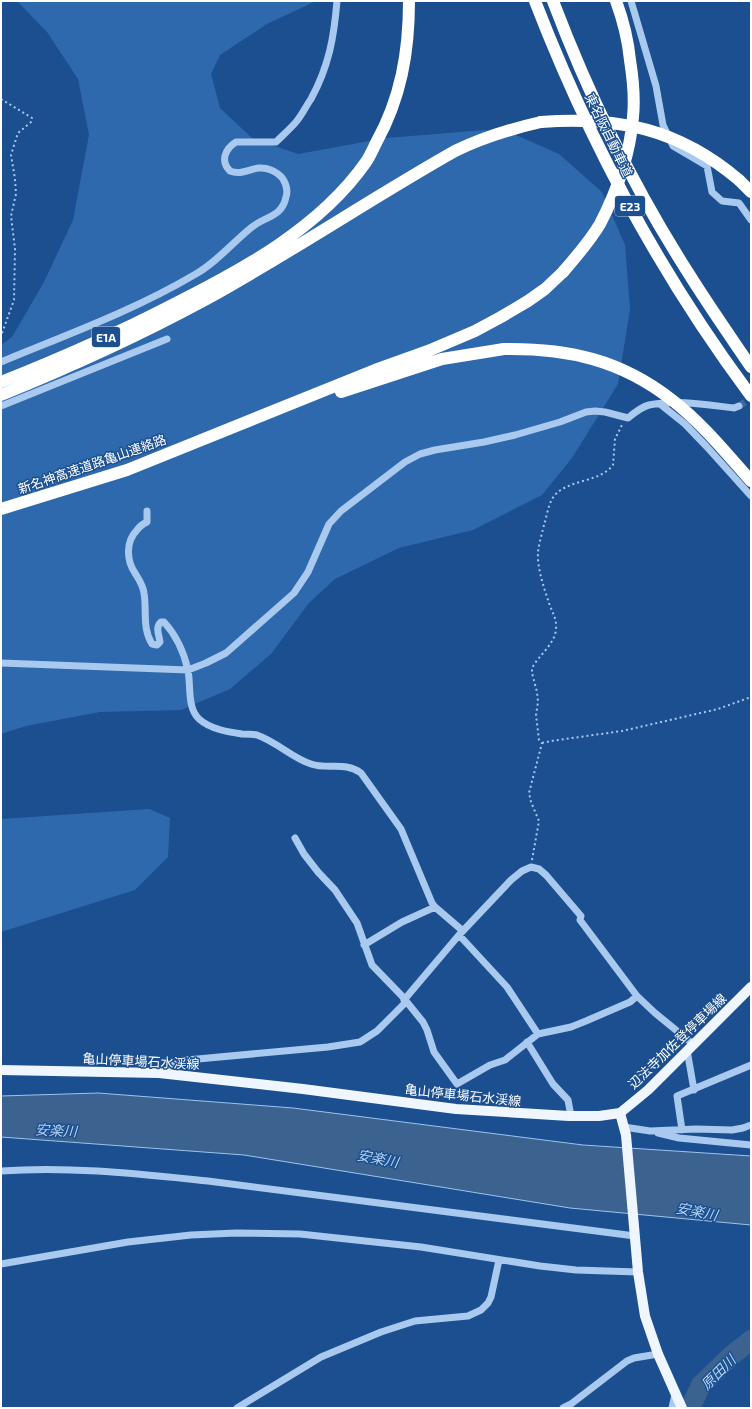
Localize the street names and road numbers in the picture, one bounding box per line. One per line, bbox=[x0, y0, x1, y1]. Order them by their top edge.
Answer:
street label: 東名阪自動車道 bbox=[582, 91, 636, 179]
road number: E23 bbox=[615, 196, 645, 216]
road number: E1A bbox=[92, 327, 120, 347]
street label: 新名神高速道路亀山連絡路 bbox=[16, 431, 168, 497]
street label: 辺法寺加佐登停車場線 bbox=[625, 990, 729, 1092]
street label: 亀山停車場石水渓線 bbox=[82, 1050, 200, 1072]
street label: 亀山停車場石水渓線 bbox=[404, 1081, 522, 1109]

